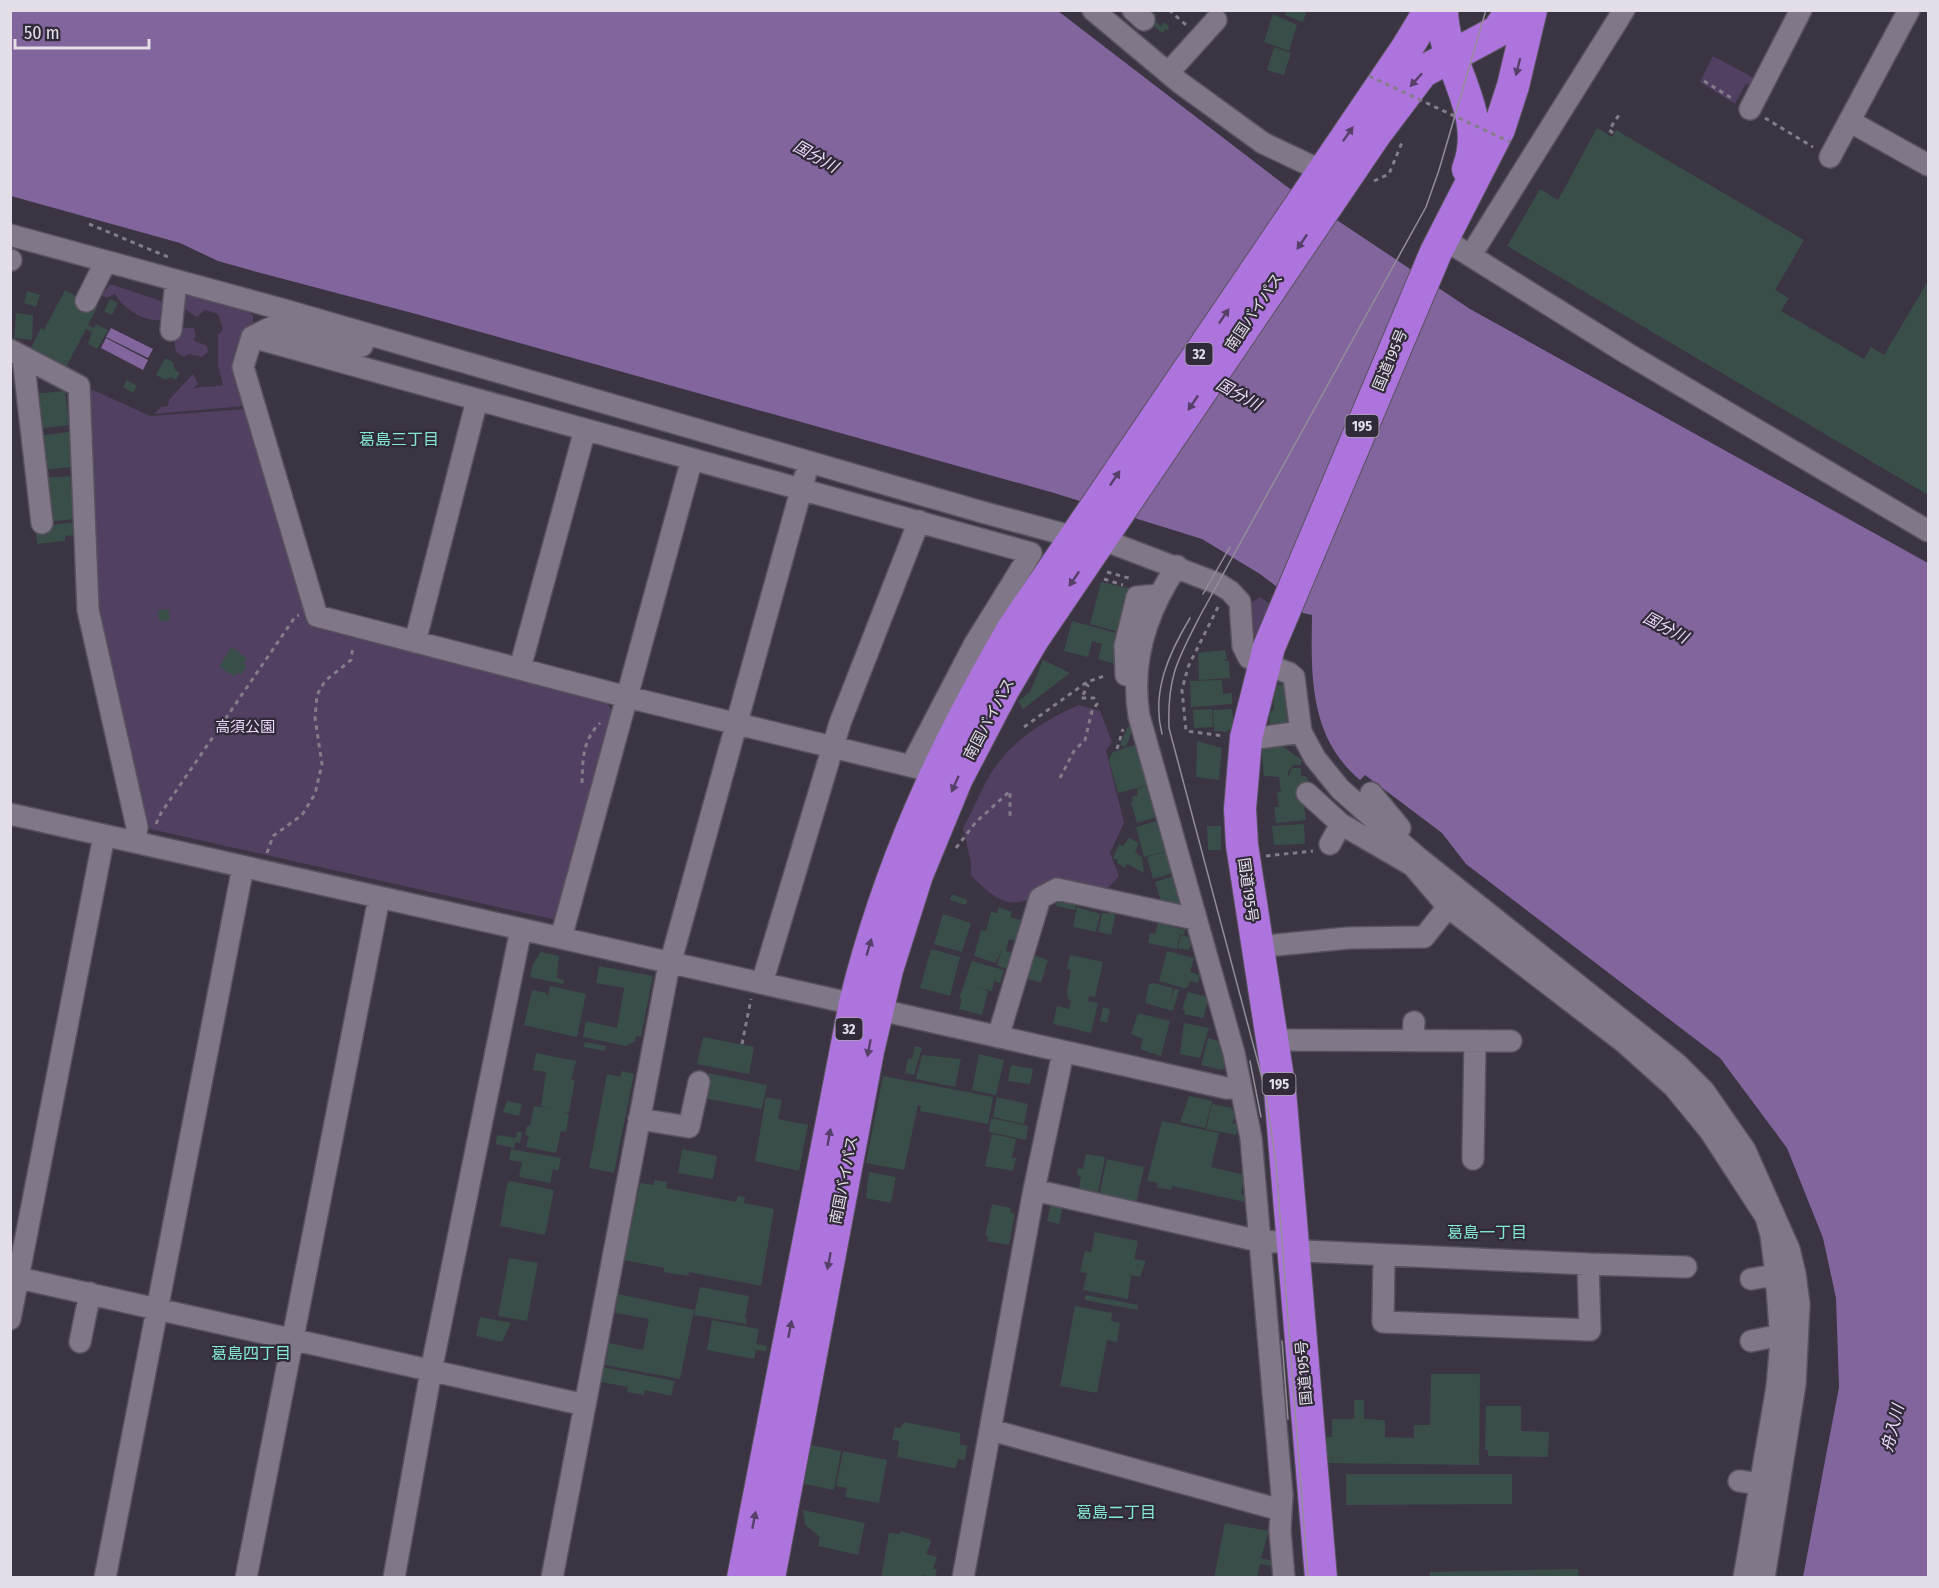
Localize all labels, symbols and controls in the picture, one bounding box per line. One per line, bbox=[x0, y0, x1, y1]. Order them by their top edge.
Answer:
scale bar bbox=[15, 12, 148, 50]
text: 50 m bbox=[24, 22, 60, 44]
one-way arrow bbox=[1513, 59, 1522, 77]
one-way arrow bbox=[1409, 73, 1423, 87]
one-way arrow bbox=[1342, 126, 1354, 142]
water label: 国分川 bbox=[790, 136, 843, 177]
one-way arrow bbox=[1297, 234, 1308, 250]
street label: 南国バイパス bbox=[1221, 270, 1287, 354]
one-way arrow bbox=[1218, 309, 1230, 325]
street label: 国道195号 bbox=[1369, 327, 1411, 393]
road number: 32 bbox=[1186, 343, 1212, 365]
water label: 国分川 bbox=[1213, 374, 1266, 415]
one-way arrow bbox=[1187, 395, 1199, 411]
road number: 195 bbox=[1346, 415, 1378, 437]
district label: 葛島三丁目 bbox=[359, 430, 439, 449]
one-way arrow bbox=[1109, 470, 1121, 486]
one-way arrow bbox=[1068, 571, 1079, 587]
water label: 国分川 bbox=[1640, 608, 1693, 648]
street label: 南国バイパス bbox=[960, 675, 1018, 763]
park label: 高須公園 bbox=[215, 718, 275, 736]
one-way arrow bbox=[950, 775, 960, 793]
street label: 国道195号 bbox=[1235, 857, 1261, 923]
one-way arrow bbox=[865, 938, 875, 956]
road number: 32 bbox=[836, 1018, 862, 1040]
one-way arrow bbox=[864, 1039, 873, 1058]
road number: 195 bbox=[1262, 1073, 1296, 1095]
one-way arrow bbox=[824, 1128, 833, 1147]
street label: 南国バイパス bbox=[827, 1134, 861, 1226]
district label: 葛島一丁目 bbox=[1447, 1223, 1527, 1242]
one-way arrow bbox=[824, 1251, 833, 1270]
one-way arrow bbox=[786, 1319, 795, 1338]
street label: 国道195号 bbox=[1292, 1340, 1316, 1406]
district label: 葛島四丁目 bbox=[211, 1344, 291, 1363]
water label: 舟入川 bbox=[1877, 1401, 1908, 1454]
district label: 葛島二丁目 bbox=[1076, 1503, 1156, 1522]
one-way arrow bbox=[750, 1510, 759, 1529]

